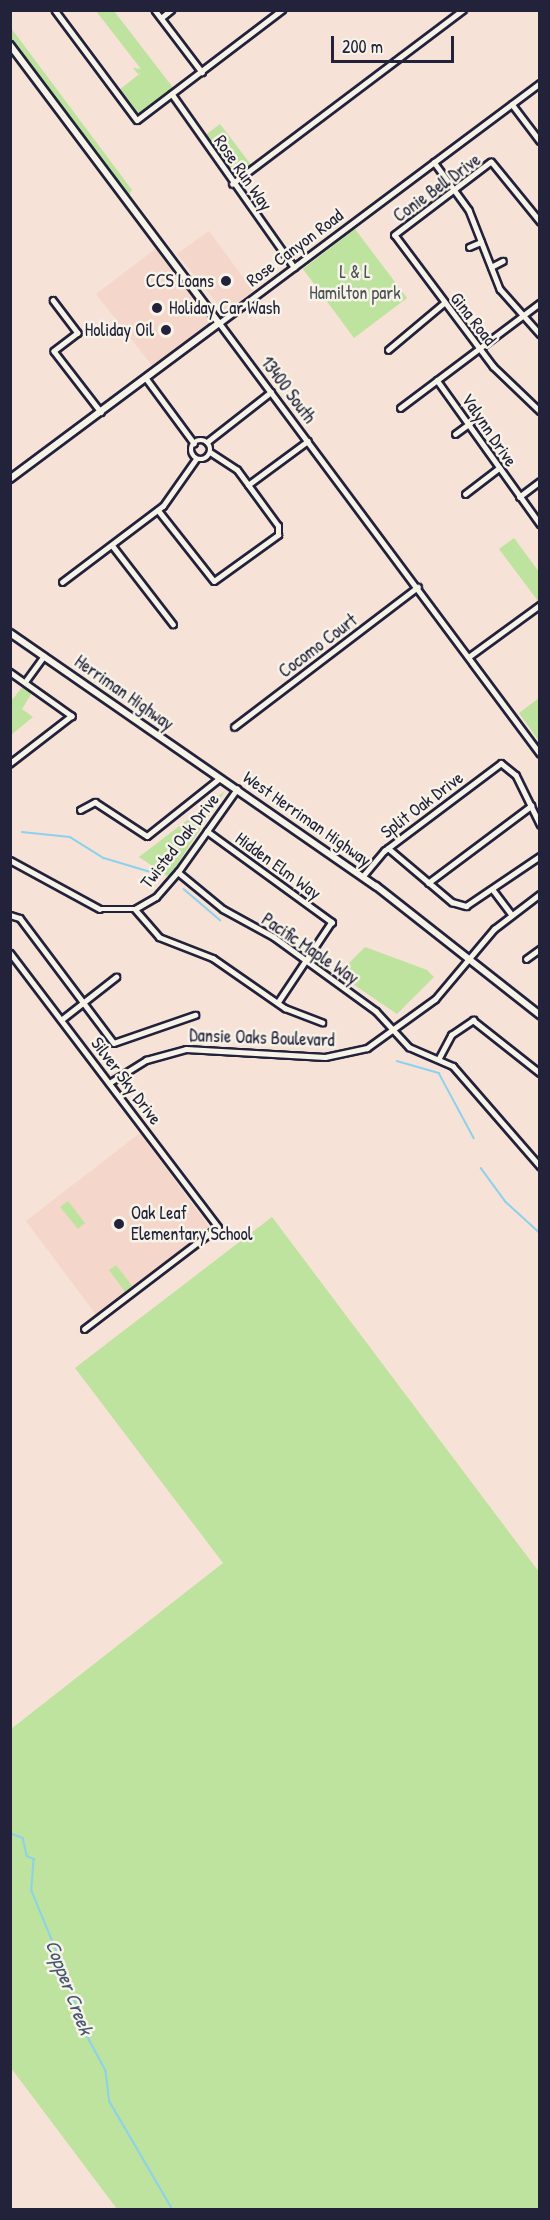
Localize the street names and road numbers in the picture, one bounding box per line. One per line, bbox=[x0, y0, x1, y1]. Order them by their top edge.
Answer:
street label: Rose Run Way bbox=[209, 131, 277, 215]
street label: Conie Bell Drive bbox=[389, 149, 485, 227]
street label: Rose Canyon Road bbox=[242, 205, 348, 291]
street label: Gina Road bbox=[446, 288, 500, 350]
street label: 13400 South bbox=[256, 352, 320, 428]
street label: Valynn Drive bbox=[457, 389, 521, 471]
street label: Cocomo Court bbox=[275, 610, 361, 682]
street label: Herriman Highway bbox=[70, 651, 178, 735]
street label: West Herriman Highway bbox=[239, 767, 375, 871]
street label: Split Oak Drive bbox=[376, 767, 468, 843]
street label: Twisted Oak Drive bbox=[136, 789, 224, 893]
street label: Hidden Elm Way bbox=[231, 828, 325, 904]
street label: Pacific Maple Way bbox=[257, 909, 363, 989]
street label: Dansie Oaks Boulevard bbox=[189, 1025, 335, 1051]
street label: Silver Sky Drive bbox=[86, 1033, 166, 1129]

